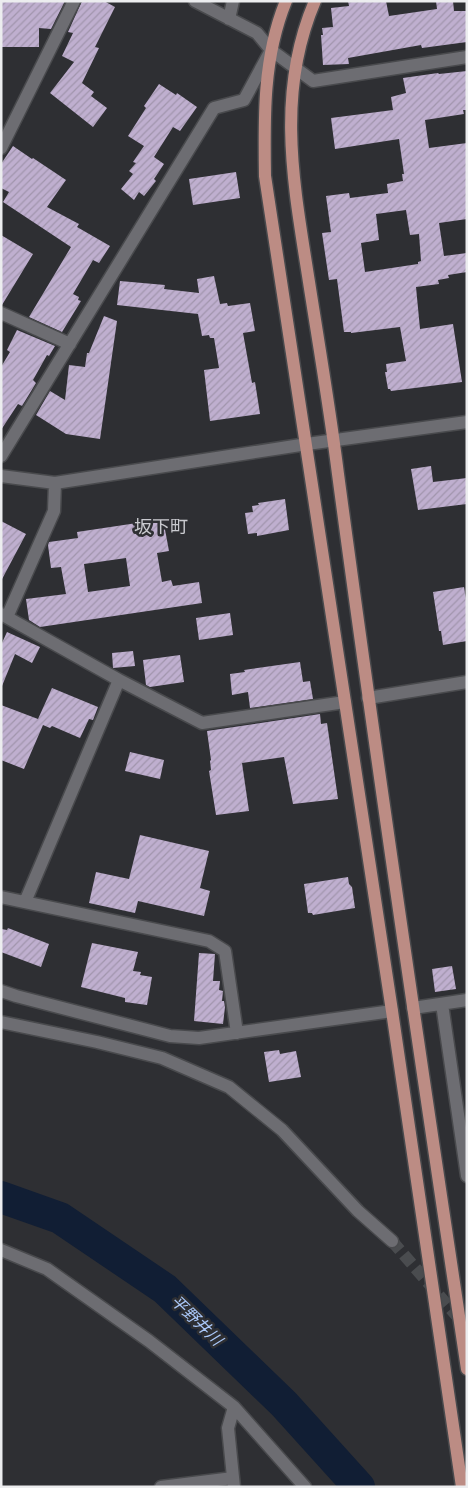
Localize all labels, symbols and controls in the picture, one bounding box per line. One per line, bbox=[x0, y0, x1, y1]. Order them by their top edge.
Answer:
district label: 坂下町 bbox=[134, 515, 188, 538]
water label: 平野井川 bbox=[167, 1291, 228, 1351]

